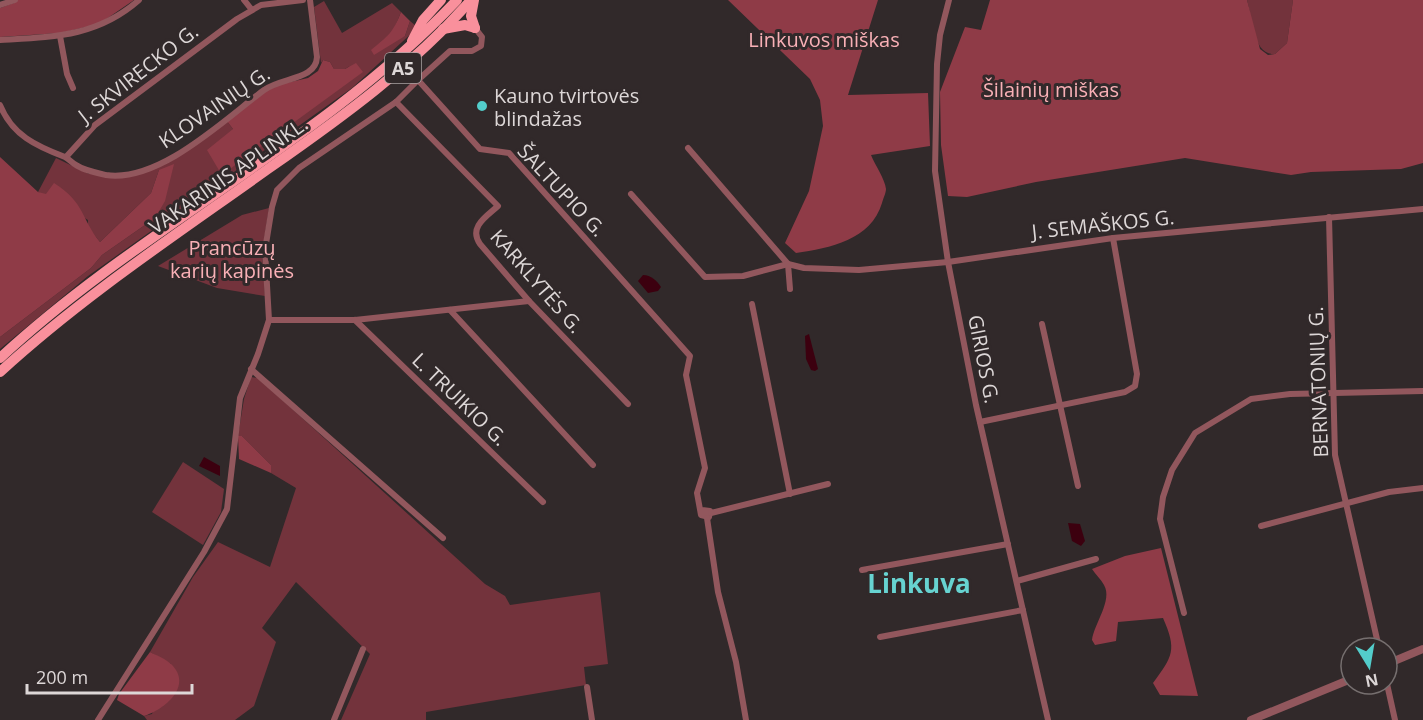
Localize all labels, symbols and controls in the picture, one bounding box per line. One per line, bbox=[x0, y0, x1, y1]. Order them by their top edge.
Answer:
street label: J. SKVIRECKO G. bbox=[71, 18, 204, 130]
park label: Linkuvos miškas bbox=[748, 26, 900, 53]
road number: A5 bbox=[385, 53, 421, 83]
street label: KLOVAINIŲ G. bbox=[153, 60, 275, 154]
park label: Šilainių miškas bbox=[983, 76, 1119, 103]
place label: Kauno tvirtovės blindažas bbox=[494, 82, 639, 132]
marker: Kauno tvirtovės blindažas bbox=[475, 99, 489, 113]
street label: VAKARINIS APLINKL. bbox=[143, 110, 313, 240]
street label: ŠALTUPIO G. bbox=[512, 138, 612, 242]
street label: J. SEMAŠKOS G. bbox=[1028, 203, 1176, 245]
street label: KARKLYTĖS G. bbox=[484, 223, 590, 339]
park label: Prancūzų karių kapinės bbox=[170, 234, 294, 284]
street label: BERNATONIŲ G. bbox=[1302, 306, 1334, 458]
street label: GIRIOS G. bbox=[962, 312, 1006, 406]
street label: L. TRUIKIO G. bbox=[406, 347, 514, 451]
district label: Linkuva bbox=[867, 565, 971, 601]
north arrow bbox=[1339, 636, 1399, 696]
scale bar bbox=[27, 657, 192, 695]
text: 200 m bbox=[36, 665, 88, 689]
text: N bbox=[1363, 669, 1380, 693]

